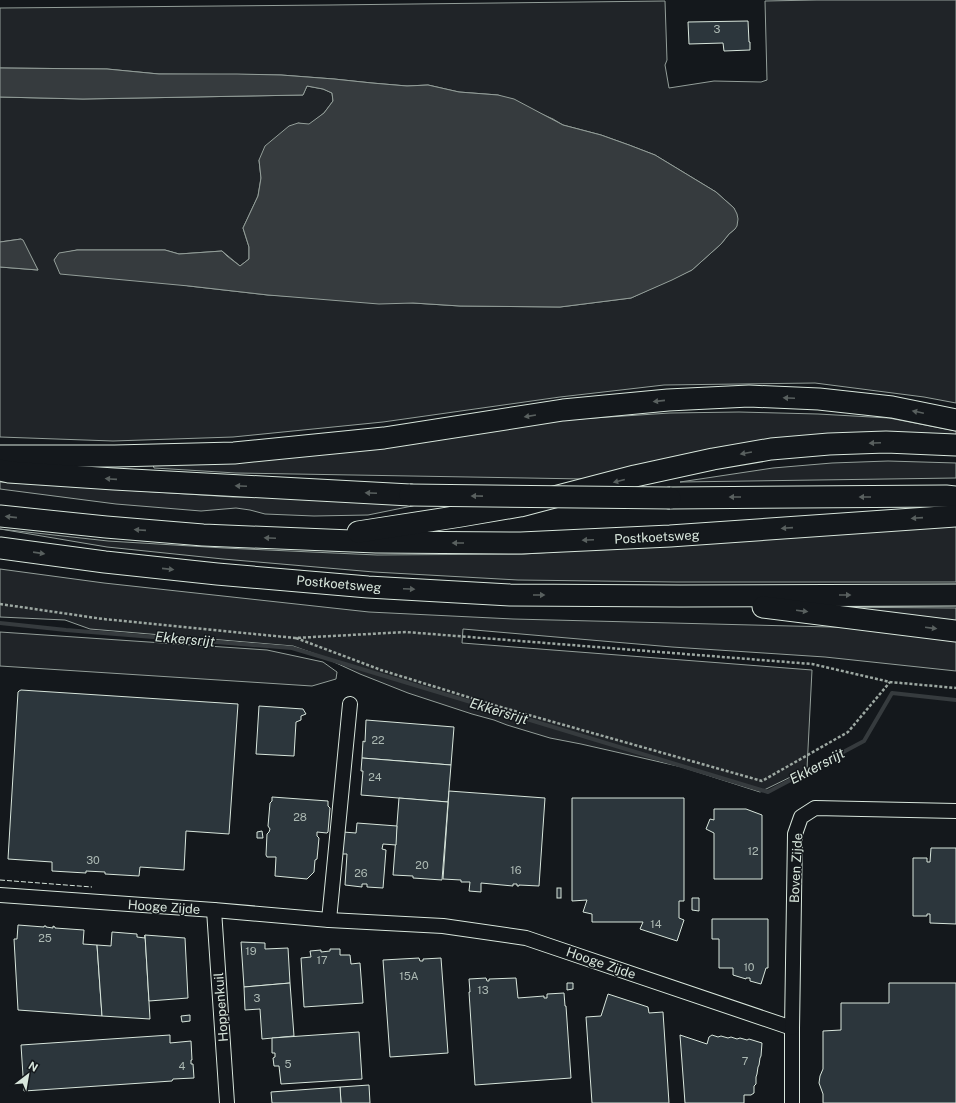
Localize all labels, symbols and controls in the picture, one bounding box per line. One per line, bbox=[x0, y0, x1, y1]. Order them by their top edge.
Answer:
house number: 3 bbox=[714, 23, 721, 35]
one-way arrow bbox=[782, 395, 795, 401]
one-way arrow bbox=[653, 398, 665, 404]
one-way arrow bbox=[912, 409, 924, 415]
one-way arrow bbox=[524, 413, 536, 419]
one-way arrow bbox=[868, 440, 881, 446]
one-way arrow bbox=[740, 451, 752, 457]
one-way arrow bbox=[105, 475, 117, 482]
one-way arrow bbox=[612, 478, 625, 484]
one-way arrow bbox=[234, 483, 247, 489]
one-way arrow bbox=[365, 490, 377, 497]
one-way arrow bbox=[470, 493, 483, 499]
one-way arrow bbox=[729, 494, 741, 501]
one-way arrow bbox=[858, 494, 871, 500]
one-way arrow bbox=[4, 514, 17, 520]
one-way arrow bbox=[911, 515, 923, 522]
one-way arrow bbox=[781, 524, 793, 531]
one-way arrow bbox=[134, 527, 146, 533]
street label: Postkoetsweg bbox=[614, 527, 700, 547]
one-way arrow bbox=[263, 535, 276, 541]
one-way arrow bbox=[581, 537, 594, 543]
one-way arrow bbox=[451, 540, 464, 546]
one-way arrow bbox=[33, 550, 45, 556]
one-way arrow bbox=[162, 565, 174, 572]
street label: Postkoetsweg bbox=[296, 573, 382, 595]
one-way arrow bbox=[403, 586, 415, 593]
one-way arrow bbox=[533, 592, 546, 598]
one-way arrow bbox=[839, 592, 852, 598]
one-way arrow bbox=[796, 608, 808, 615]
one-way arrow bbox=[925, 625, 937, 631]
water label: Ekkersrijt bbox=[154, 628, 216, 650]
water label: Ekkersrijt bbox=[468, 695, 531, 728]
house number: 22 bbox=[371, 734, 385, 746]
water label: Ekkersrijt bbox=[787, 744, 848, 787]
house number: 24 bbox=[368, 771, 382, 783]
house number: 28 bbox=[293, 811, 307, 823]
street label: Boven Zijde bbox=[787, 833, 805, 903]
house number: 12 bbox=[747, 845, 759, 857]
house number: 30 bbox=[86, 854, 100, 866]
house number: 20 bbox=[415, 859, 429, 871]
house number: 16 bbox=[510, 864, 522, 876]
house number: 26 bbox=[354, 867, 368, 879]
street label: Hooge Zijde bbox=[127, 897, 201, 917]
house number: 14 bbox=[650, 918, 662, 930]
house number: 25 bbox=[38, 932, 52, 944]
street label: Hooge Zijde bbox=[564, 944, 638, 982]
house number: 19 bbox=[245, 945, 257, 957]
house number: 17 bbox=[316, 954, 328, 966]
house number: 10 bbox=[743, 961, 755, 973]
house number: 15A bbox=[399, 970, 419, 982]
street label: Hoppenkuil bbox=[211, 972, 231, 1042]
house number: 13 bbox=[477, 984, 489, 996]
house number: 3 bbox=[254, 992, 261, 1004]
north arrow bbox=[8, 1055, 48, 1095]
house number: 7 bbox=[742, 1055, 749, 1067]
house number: 5 bbox=[284, 1058, 292, 1070]
text: N bbox=[26, 1059, 40, 1074]
house number: 4 bbox=[179, 1060, 186, 1072]

